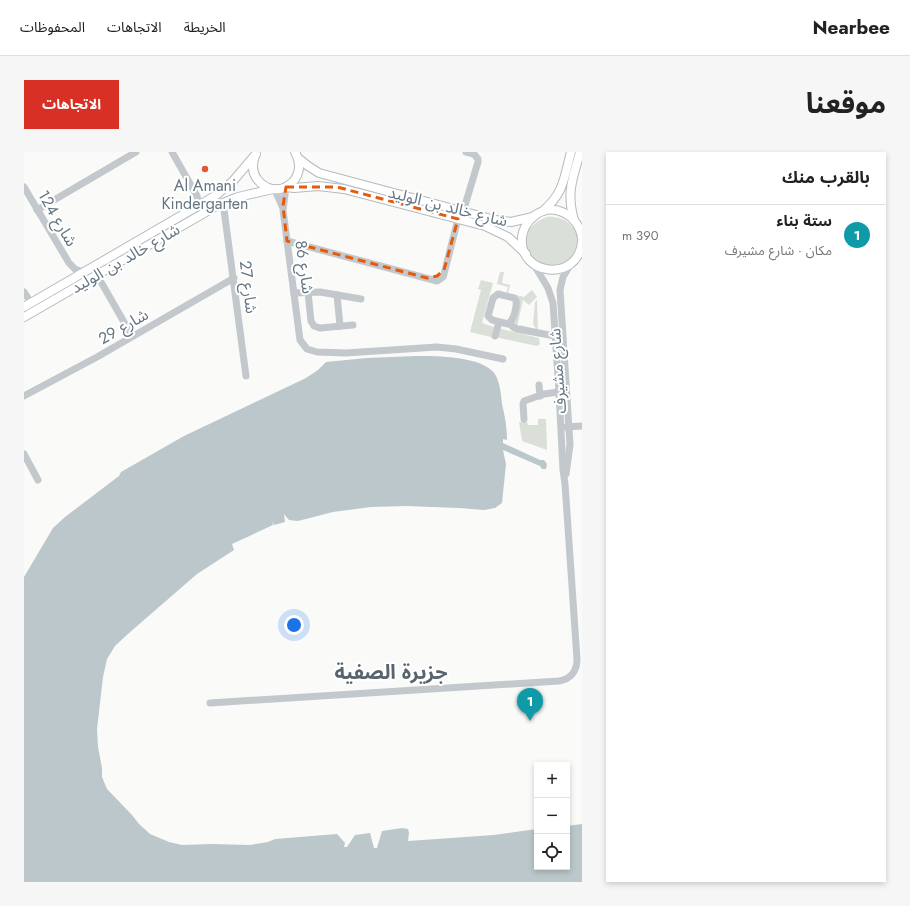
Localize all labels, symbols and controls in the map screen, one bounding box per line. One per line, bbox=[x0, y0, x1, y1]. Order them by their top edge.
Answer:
text: Nearbee bbox=[812, 14, 890, 41]
text: المحفوظات bbox=[20, 17, 85, 37]
text: الاتجاهات bbox=[107, 17, 162, 37]
text: الخريطة bbox=[184, 17, 226, 37]
button: الاتجاهات bbox=[24, 80, 119, 129]
text: موقعنا bbox=[806, 83, 886, 124]
marker: Al Amani Kindergarten bbox=[200, 164, 210, 174]
text: بالقرب منك bbox=[782, 165, 870, 189]
place label: Al Amani Kindergarten bbox=[162, 174, 249, 215]
street label: شارع خالد بن الوليد bbox=[385, 181, 510, 233]
street label: شارع 124 bbox=[31, 186, 83, 251]
text: ستة بناء bbox=[776, 210, 832, 232]
street label: شارع خالد بن الوليد bbox=[66, 218, 185, 300]
text: 390 m bbox=[622, 226, 658, 245]
text: 1 bbox=[854, 226, 860, 245]
street label: شارع 86 bbox=[288, 239, 320, 296]
text: مكان · شارع مشيرف bbox=[725, 241, 832, 260]
street label: شارع 27 bbox=[233, 259, 263, 315]
street label: شارع 29 bbox=[94, 303, 153, 351]
street label: شارع مشيرف bbox=[543, 327, 573, 414]
your location bbox=[284, 615, 304, 635]
district label: جزيرة الصفية bbox=[334, 658, 448, 687]
pin: 1 bbox=[517, 688, 543, 721]
map controls bbox=[534, 762, 570, 870]
button: + bbox=[534, 762, 570, 798]
button: − bbox=[534, 798, 570, 834]
button: locate bbox=[534, 834, 570, 870]

